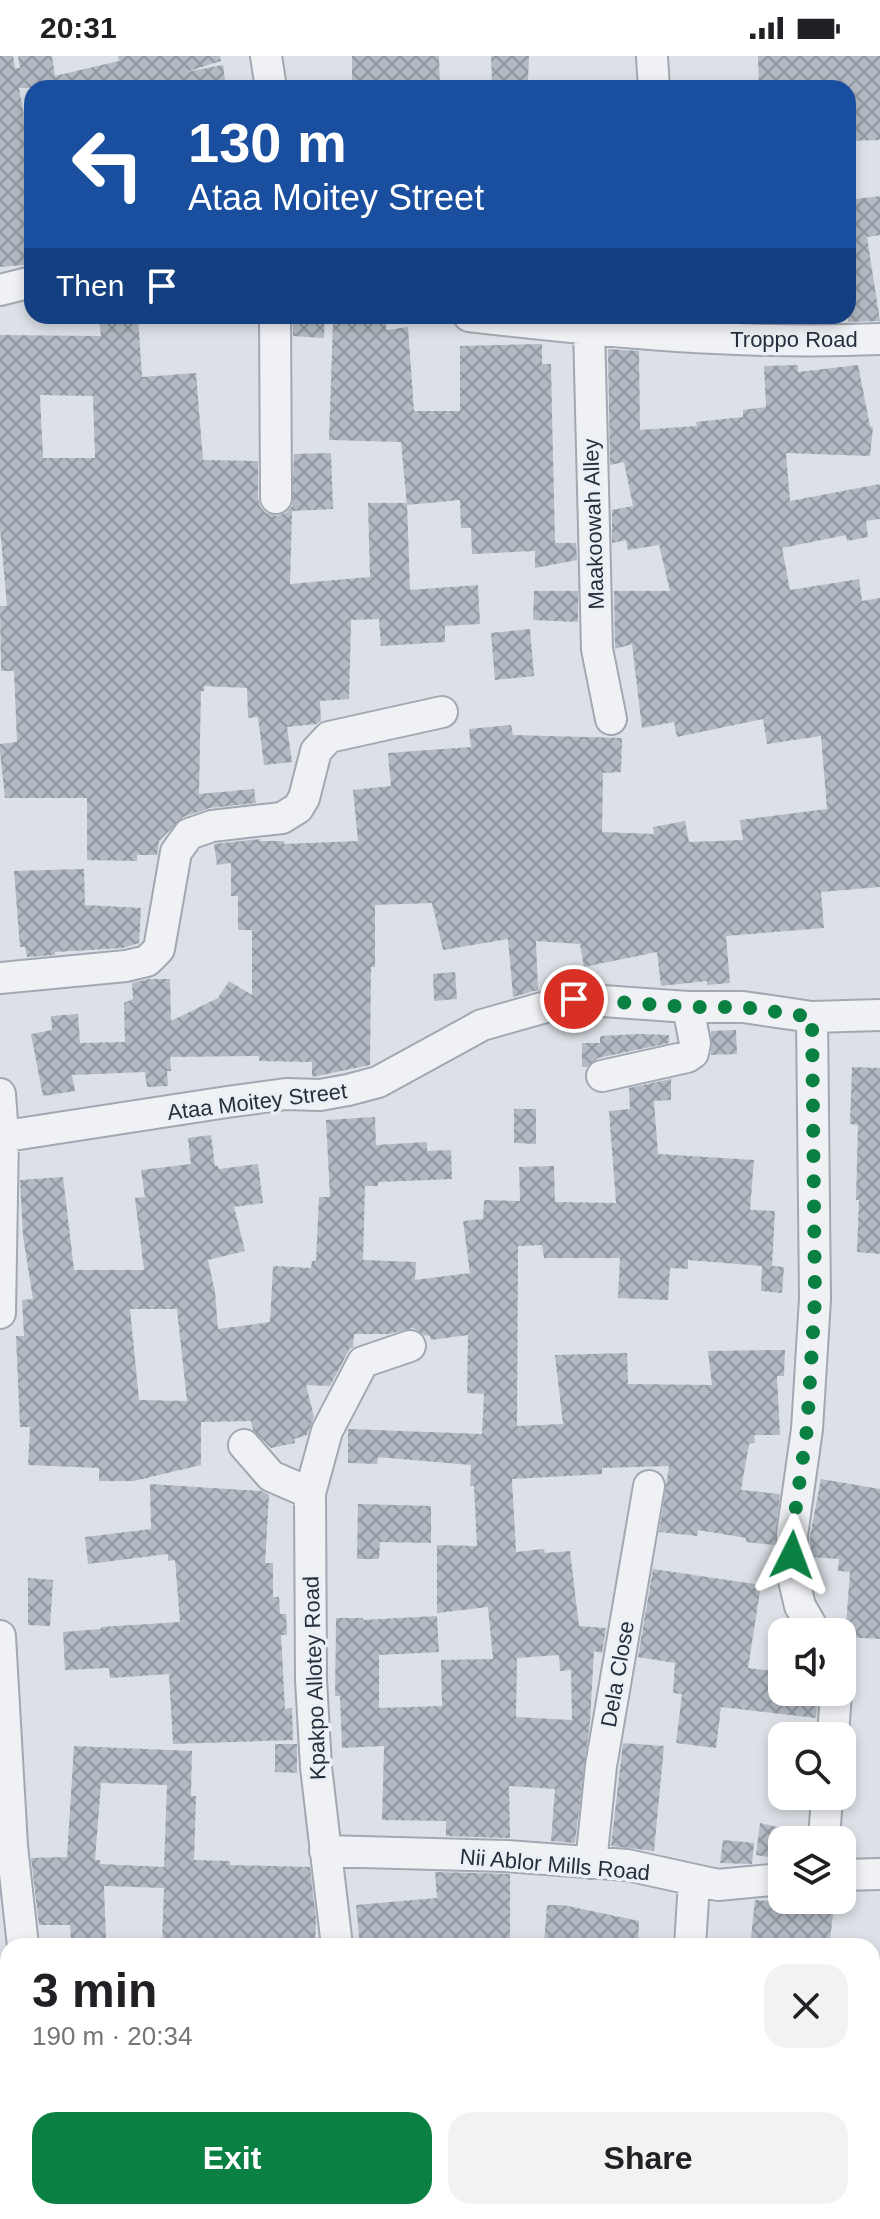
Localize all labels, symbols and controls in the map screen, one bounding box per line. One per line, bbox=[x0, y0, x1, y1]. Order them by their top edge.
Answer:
text: 20:31 bbox=[40, 11, 117, 44]
text: 130 m bbox=[188, 111, 347, 174]
icon: left bbox=[56, 112, 160, 216]
text: Ataa Moitey Street bbox=[188, 177, 484, 218]
icon: arrive bbox=[140, 264, 184, 308]
text: Then bbox=[56, 269, 124, 302]
street label: Troppo Road bbox=[730, 327, 858, 352]
street label: Maakoowah Alley bbox=[578, 438, 609, 610]
pin bbox=[540, 965, 608, 1033]
icon: arrive bbox=[552, 977, 596, 1021]
street label: Ataa Moitey Street bbox=[166, 1078, 348, 1125]
position arrow bbox=[750, 1513, 834, 1597]
street label: Kpakpo Allotey Road bbox=[298, 1575, 331, 1780]
map controls bbox=[768, 1618, 856, 1914]
button: sound bbox=[768, 1618, 856, 1706]
street label: Dela Close bbox=[596, 1619, 639, 1729]
button: search bbox=[768, 1722, 856, 1810]
button: layers bbox=[768, 1826, 856, 1914]
street label: Nii Ablor Mills Road bbox=[459, 1844, 651, 1885]
text: 3 min bbox=[32, 1964, 157, 2017]
button: close bbox=[764, 1964, 848, 2048]
text: 190 m · 20:34 bbox=[32, 2021, 192, 2051]
button: Exit bbox=[32, 2112, 432, 2204]
button: Share bbox=[448, 2112, 848, 2204]

